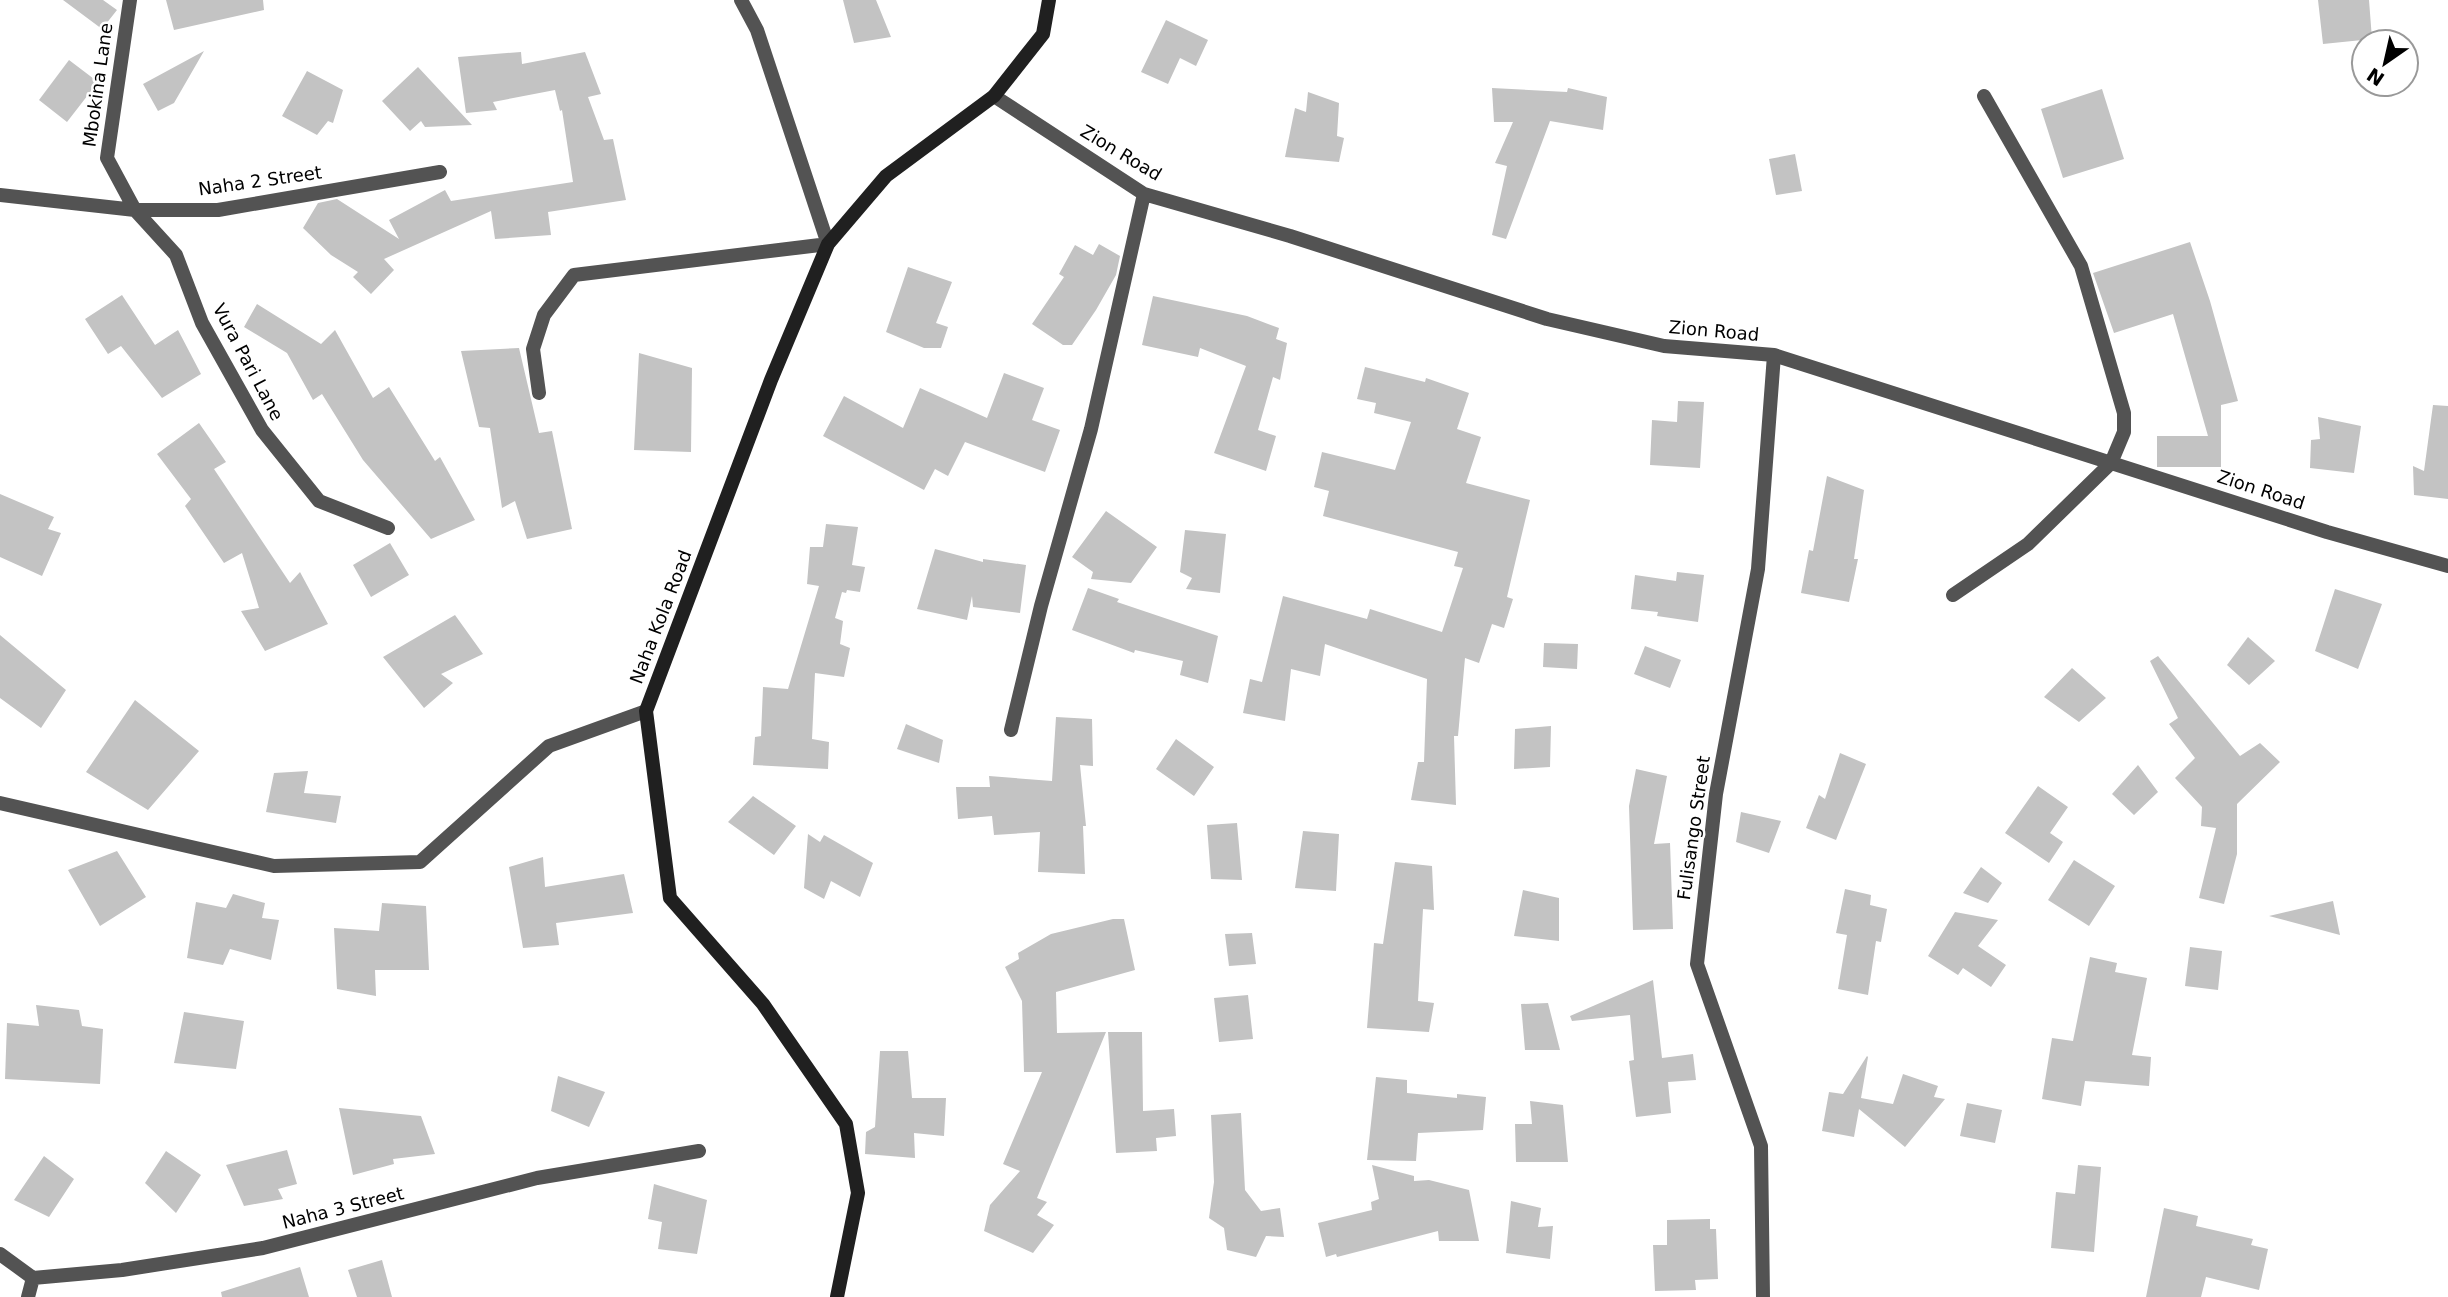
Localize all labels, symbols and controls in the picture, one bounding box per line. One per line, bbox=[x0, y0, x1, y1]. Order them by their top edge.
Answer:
street label: Mbokina Lane bbox=[78, 22, 117, 148]
north arrow bbox=[2350, 28, 2420, 98]
text: N bbox=[2363, 64, 2388, 91]
street label: Zion Road bbox=[1077, 120, 1166, 185]
street label: Naha 2 Street bbox=[197, 161, 323, 200]
street label: Vura Pari Lane bbox=[209, 300, 288, 424]
street label: Zion Road bbox=[1668, 316, 1760, 345]
street label: Zion Road bbox=[2215, 466, 2308, 514]
street label: Naha Kola Road bbox=[625, 547, 696, 687]
street label: Fulisango Street bbox=[1673, 754, 1714, 901]
street label: Naha 3 Street bbox=[280, 1182, 406, 1233]

